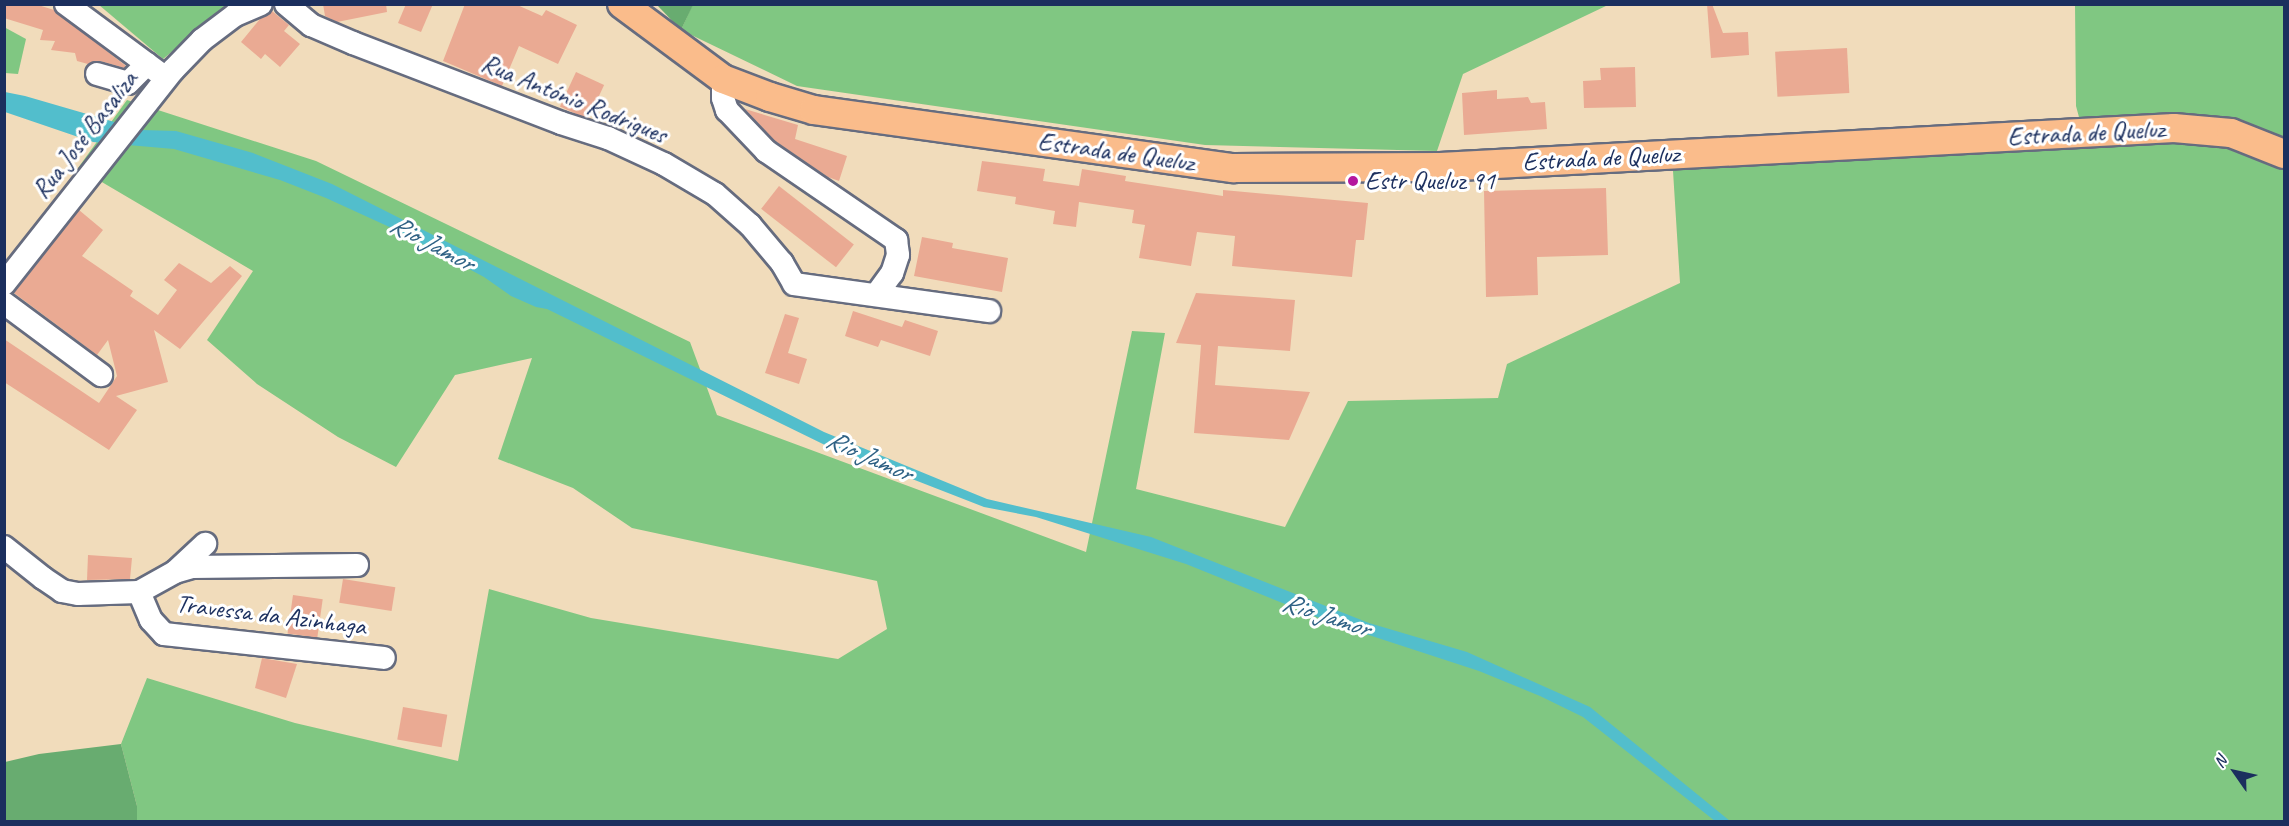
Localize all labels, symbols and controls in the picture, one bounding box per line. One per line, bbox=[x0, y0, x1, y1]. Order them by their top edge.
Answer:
street label: Rua António Rodrigues bbox=[477, 48, 671, 150]
street label: Rua José Basaliza bbox=[26, 65, 144, 205]
street label: Estrada de Queluz bbox=[2007, 113, 2165, 153]
street label: Estrada de Queluz bbox=[1036, 126, 1196, 178]
street label: Estrada de Queluz bbox=[1522, 138, 1680, 178]
place label: Estr Queluz 91 bbox=[1365, 165, 1495, 197]
marker: Estr Queluz 91 bbox=[1346, 174, 1360, 188]
water label: Rio Jamor bbox=[385, 208, 479, 278]
water label: Rio Jamor bbox=[821, 423, 917, 489]
water label: Rio Jamor bbox=[1278, 586, 1374, 644]
street label: Travessa da Azinhaga bbox=[174, 588, 368, 642]
north arrow bbox=[2205, 742, 2265, 802]
text: N bbox=[2209, 752, 2231, 772]

